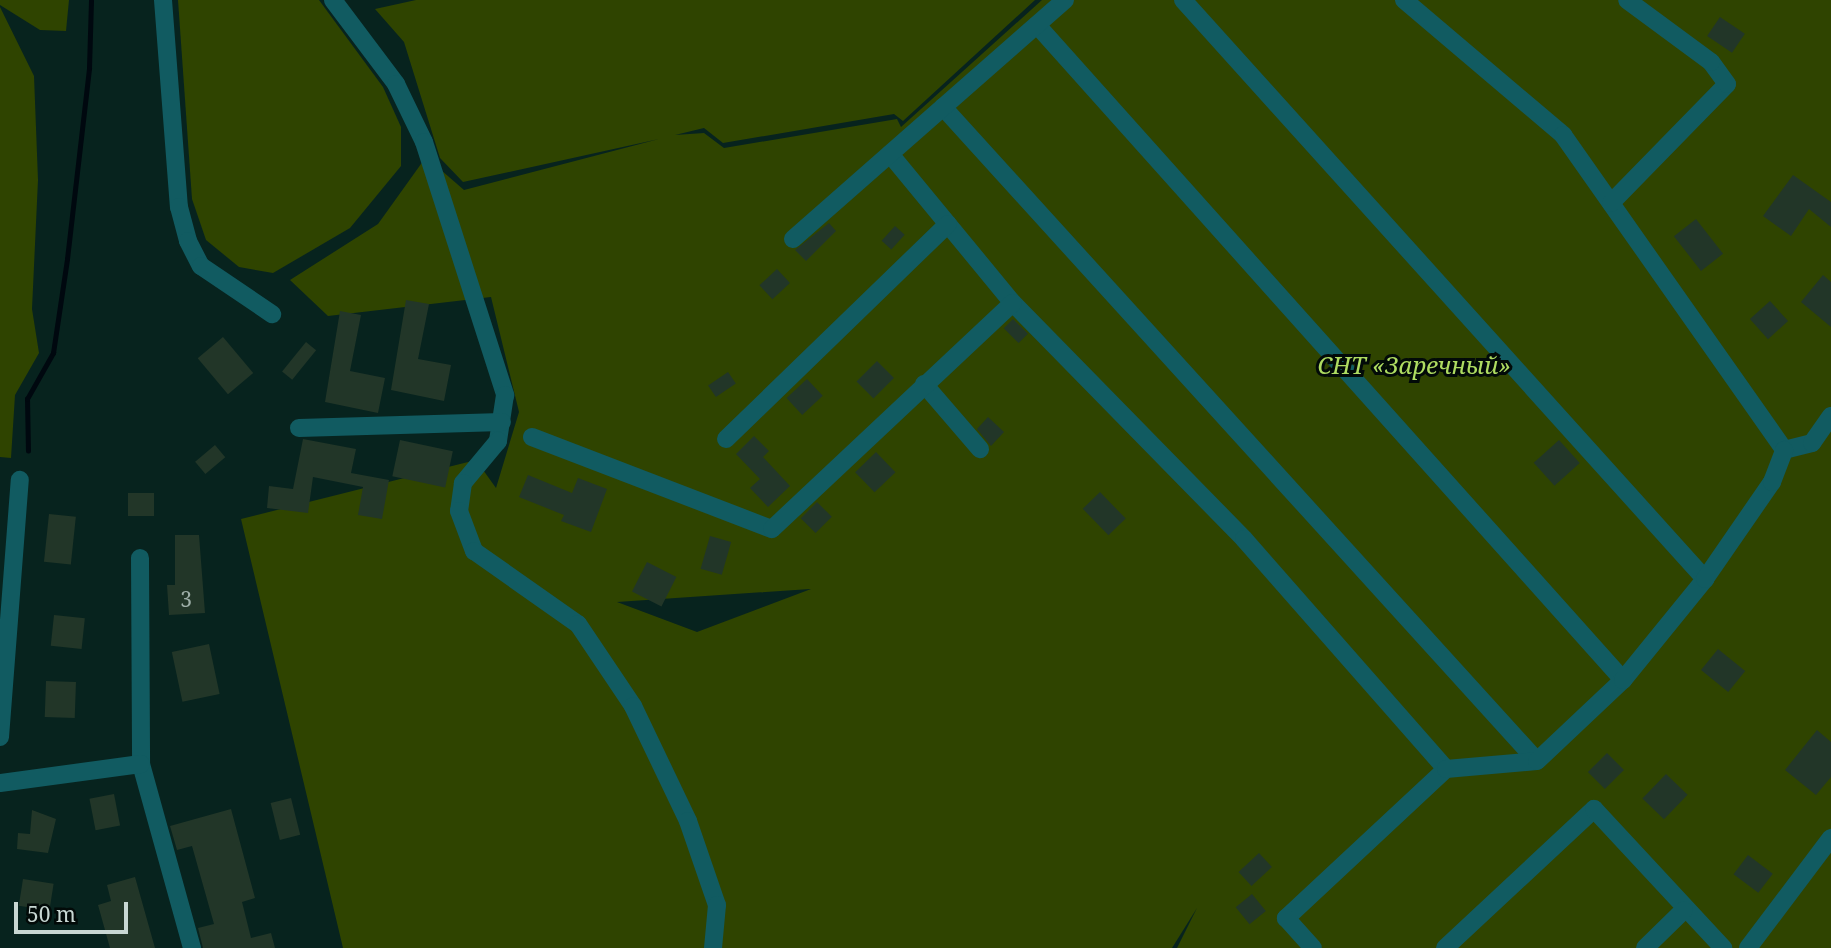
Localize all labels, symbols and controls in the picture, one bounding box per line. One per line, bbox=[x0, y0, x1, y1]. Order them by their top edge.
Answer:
park label: СНТ «Заречный» bbox=[1317, 351, 1511, 379]
house number: 3 bbox=[180, 586, 192, 612]
scale bar bbox=[18, 888, 131, 932]
text: 50 m bbox=[27, 900, 76, 928]

